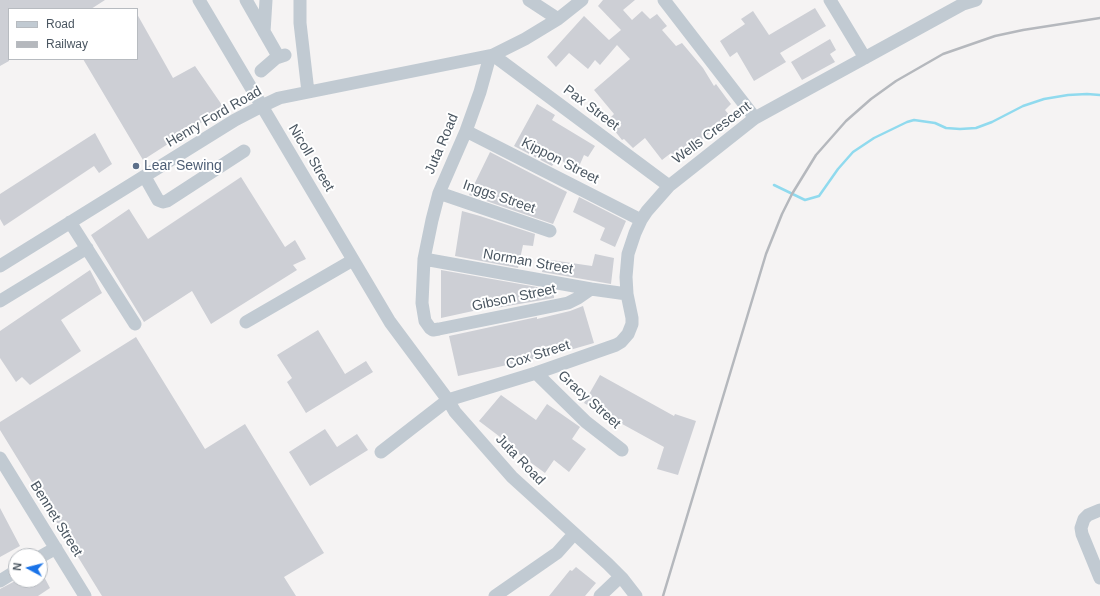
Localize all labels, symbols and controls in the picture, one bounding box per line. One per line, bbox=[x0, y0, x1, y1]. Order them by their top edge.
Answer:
legend bbox=[8, 8, 138, 60]
text: Road bbox=[46, 17, 75, 31]
text: Railway bbox=[46, 37, 88, 51]
street label: Pax Street bbox=[560, 82, 622, 134]
street label: Henry Ford Road bbox=[163, 83, 265, 151]
street label: Wells Crescent bbox=[669, 98, 755, 168]
street label: Juta Road bbox=[422, 111, 462, 177]
street label: Nicoll Street bbox=[284, 121, 338, 195]
street label: Kippon Street bbox=[518, 134, 602, 188]
place label: Lear Sewing bbox=[144, 158, 222, 174]
marker: Lear Sewing bbox=[131, 161, 141, 171]
street label: Inggs Street bbox=[461, 177, 537, 217]
street label: Norman Street bbox=[482, 246, 574, 278]
street label: Gibson Street bbox=[470, 281, 558, 315]
street label: Cox Street bbox=[504, 337, 572, 373]
street label: Gracy Street bbox=[554, 367, 624, 433]
street label: Juta Road bbox=[492, 431, 548, 489]
street label: Bennet Street bbox=[26, 478, 86, 560]
north arrow bbox=[8, 548, 48, 588]
text: N bbox=[11, 562, 24, 571]

